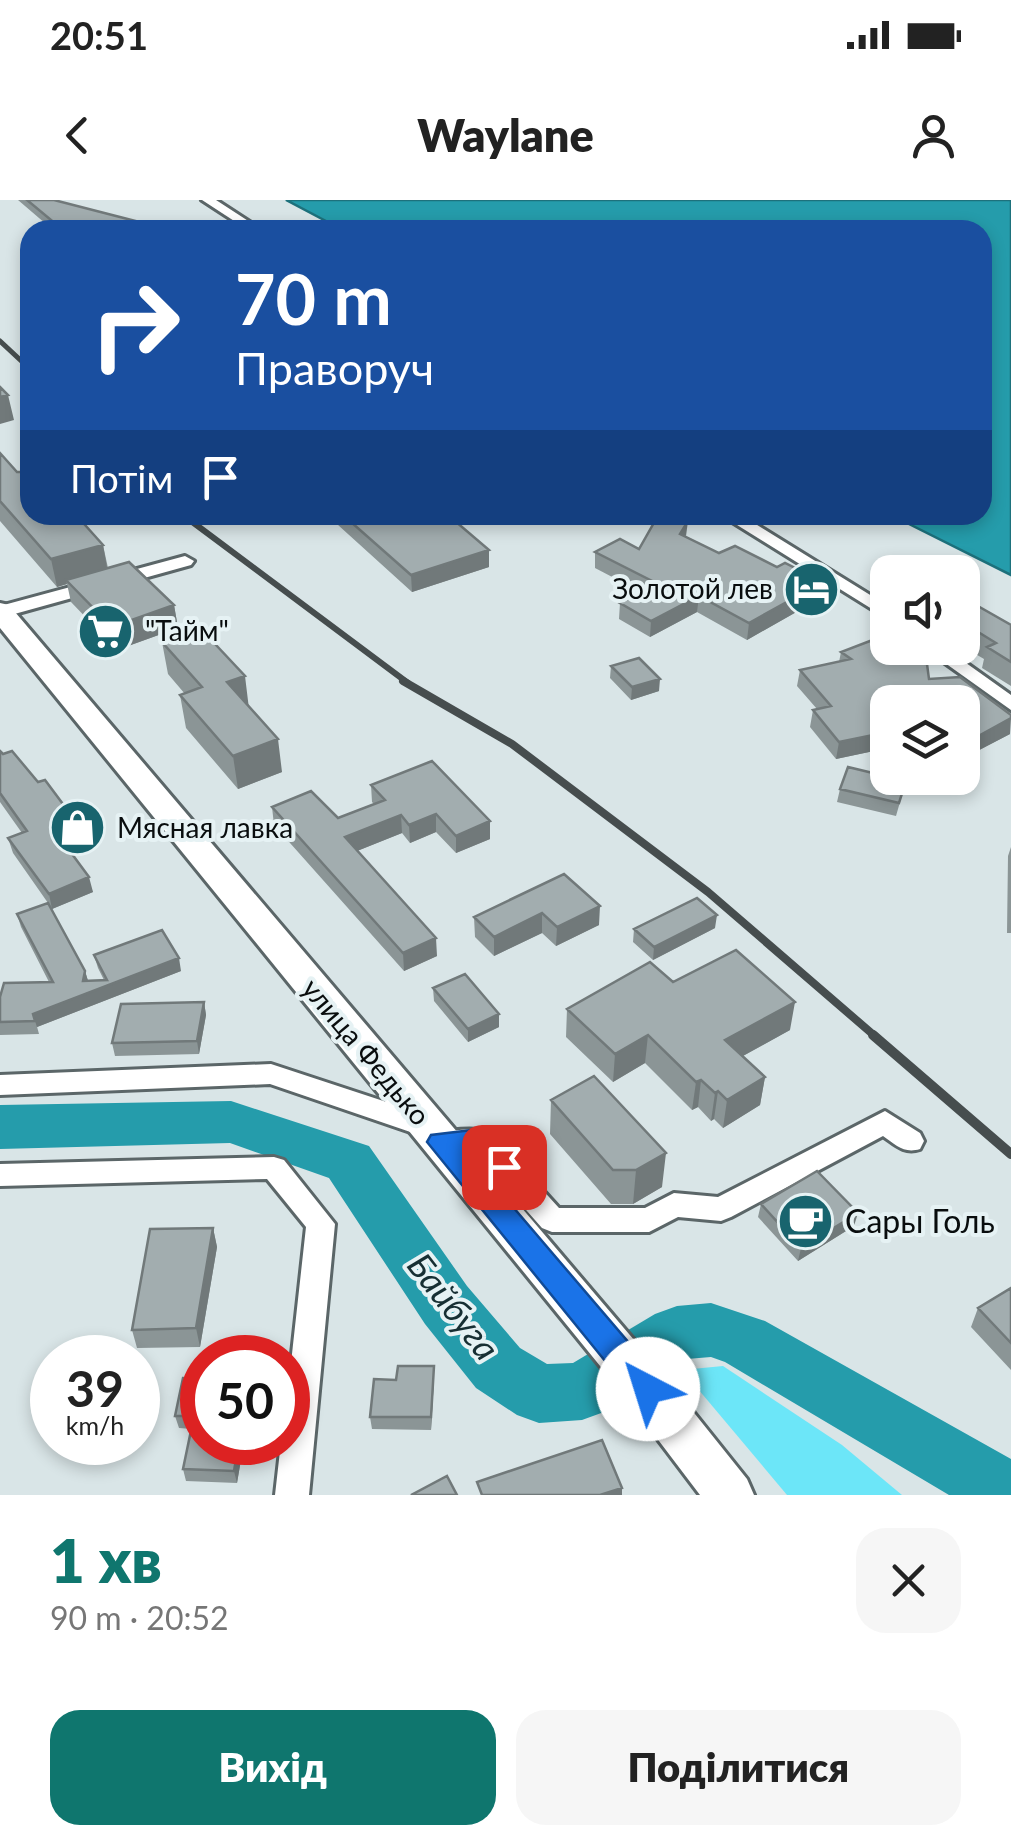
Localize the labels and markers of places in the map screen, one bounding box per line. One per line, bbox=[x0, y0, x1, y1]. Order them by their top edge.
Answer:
hotel icon: Золотой лев bbox=[782, 559, 842, 619]
place label: Золотой лев bbox=[612, 571, 773, 605]
supermarket icon: "Тайм" bbox=[76, 601, 136, 661]
place label: "Тайм" bbox=[145, 613, 229, 647]
shop icon: Мясная лавка bbox=[48, 798, 108, 858]
place label: Мясная лавка bbox=[117, 810, 293, 844]
pin bbox=[462, 1125, 547, 1210]
cafe icon: Сары Голь bbox=[776, 1192, 836, 1252]
place label: Сары Голь bbox=[845, 1201, 995, 1240]

